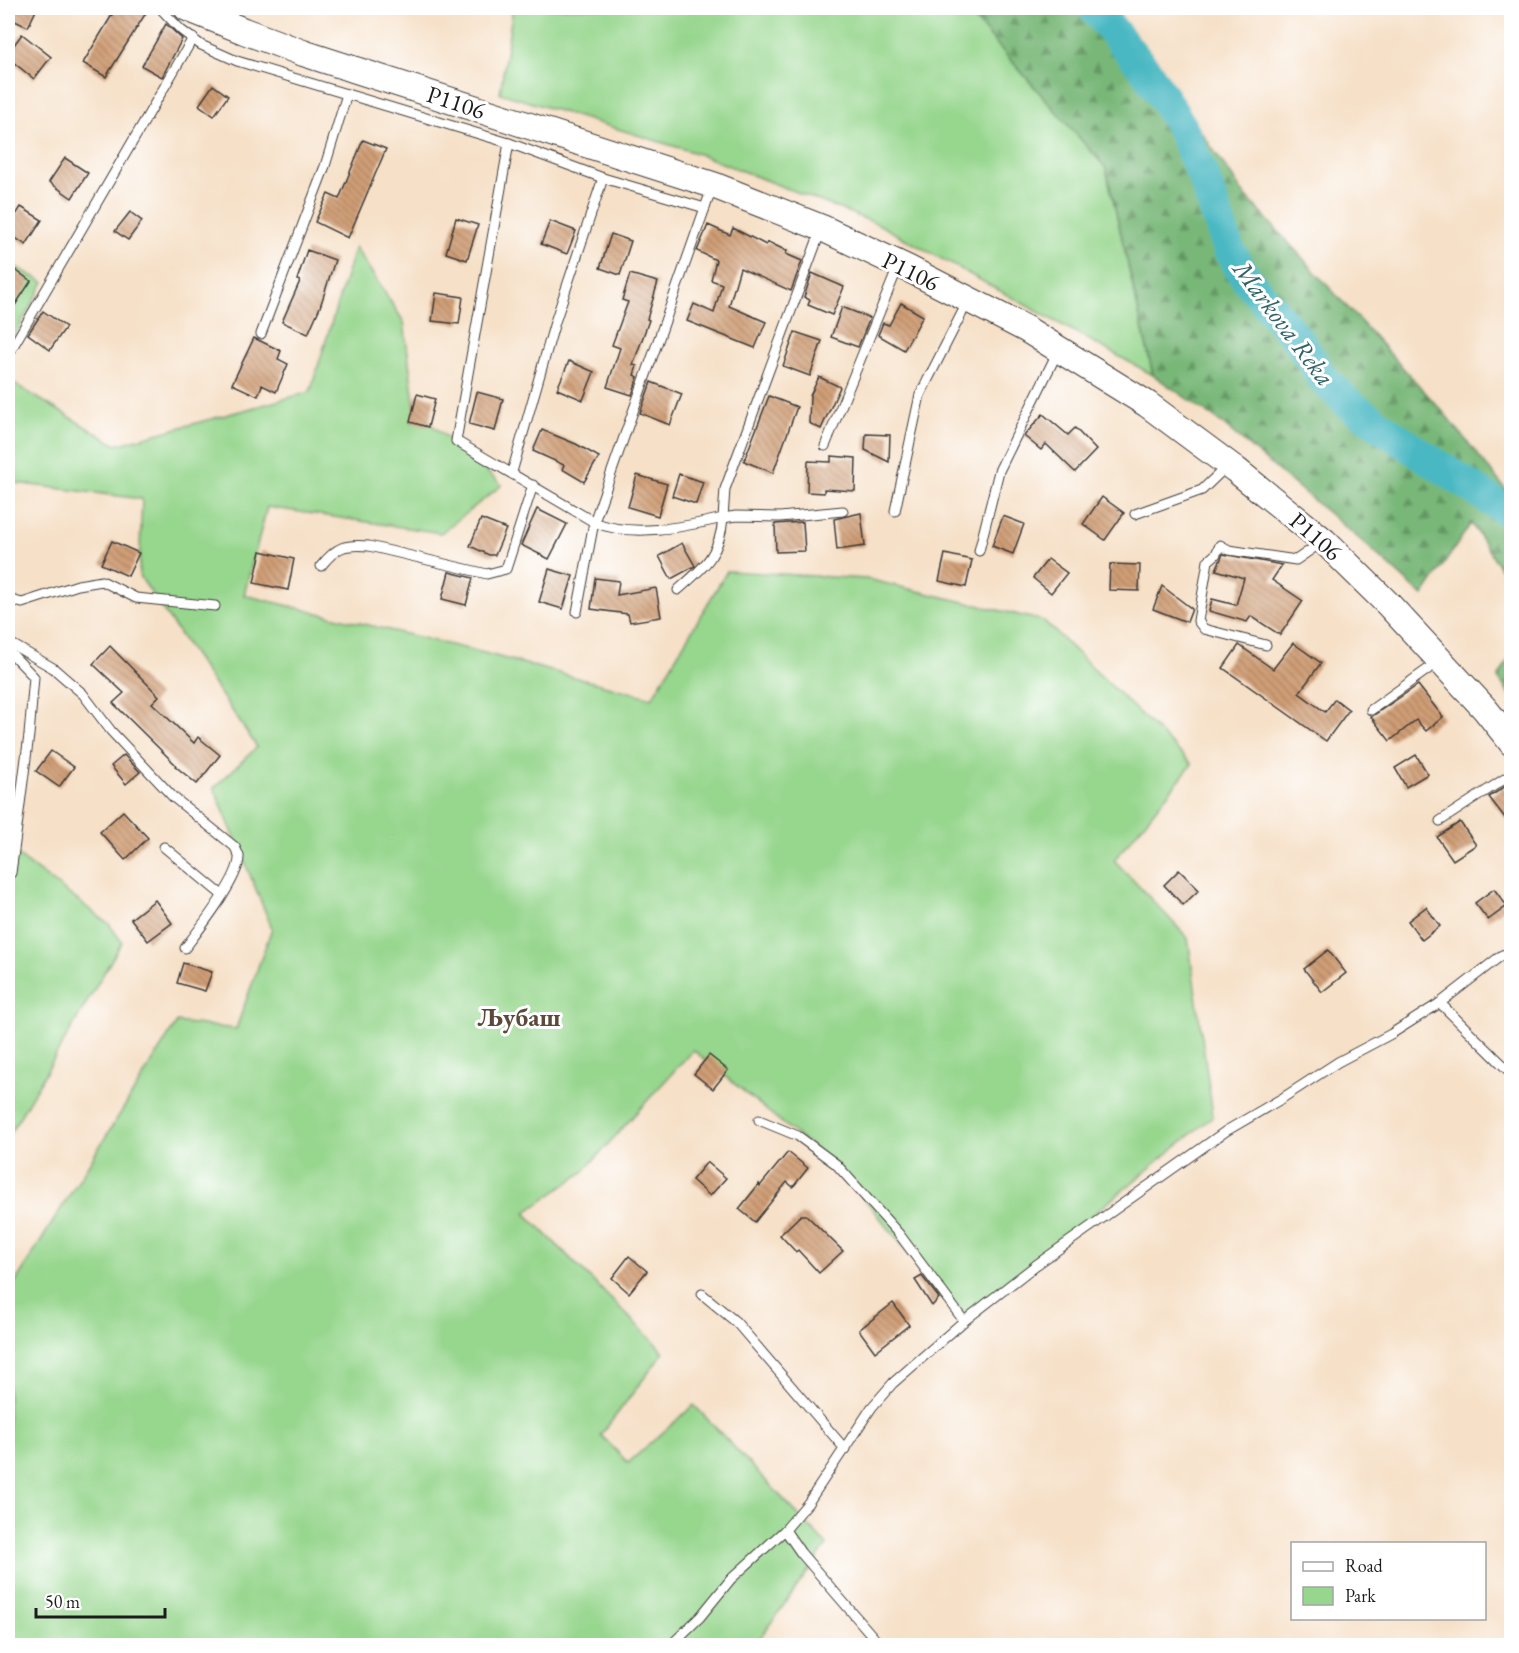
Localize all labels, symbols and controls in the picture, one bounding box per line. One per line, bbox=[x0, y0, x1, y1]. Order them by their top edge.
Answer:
street label: P1106 bbox=[423, 78, 489, 126]
street label: P1106 bbox=[878, 244, 944, 298]
water label: Markova Reka bbox=[1224, 252, 1342, 393]
street label: P1106 bbox=[1283, 505, 1349, 567]
district label: Љубаш bbox=[477, 1000, 561, 1034]
legend bbox=[1291, 1542, 1486, 1620]
text: Road bbox=[1345, 1554, 1384, 1577]
scale bar bbox=[36, 1581, 165, 1619]
text: Park bbox=[1345, 1584, 1376, 1607]
text: 50 m bbox=[45, 1590, 80, 1613]

